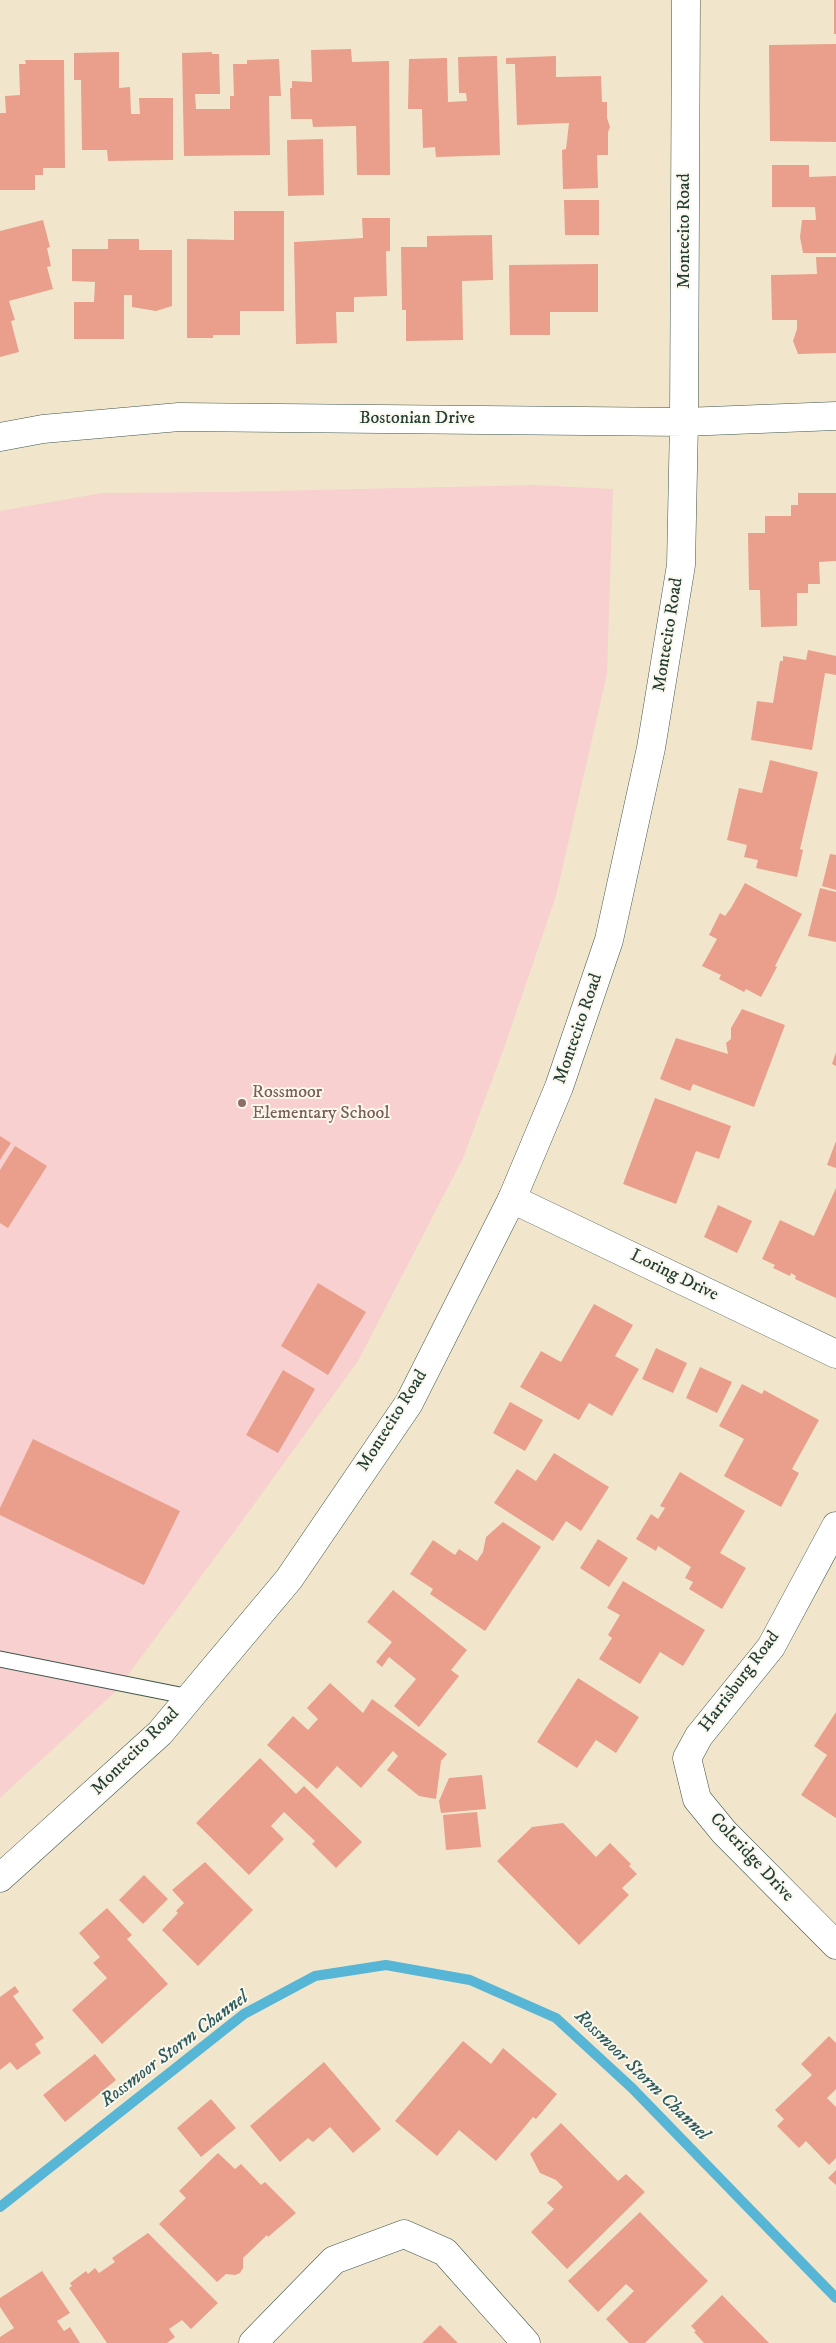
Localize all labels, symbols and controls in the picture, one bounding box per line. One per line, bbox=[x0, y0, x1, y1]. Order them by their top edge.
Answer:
street label: Montecito Road bbox=[674, 173, 696, 289]
street label: Bostonian Drive bbox=[359, 408, 475, 430]
street label: Montecito Road bbox=[649, 576, 689, 694]
street label: Montecito Road bbox=[550, 971, 608, 1087]
place label: Rossmoor Elementary School bbox=[252, 1082, 390, 1124]
marker: Rossmoor Elementary School bbox=[236, 1097, 248, 1109]
street label: Loring Drive bbox=[627, 1245, 721, 1307]
street label: Montecito Road bbox=[353, 1366, 433, 1476]
street label: Harrisburg Road bbox=[695, 1627, 785, 1737]
street label: Montecito Road bbox=[88, 1704, 184, 1800]
street label: Coleridge Drive bbox=[704, 1809, 798, 1907]
water label: Rossmoor Storm Channel bbox=[97, 1987, 253, 2113]
water label: Rossmoor Storm Channel bbox=[569, 2006, 713, 2146]

